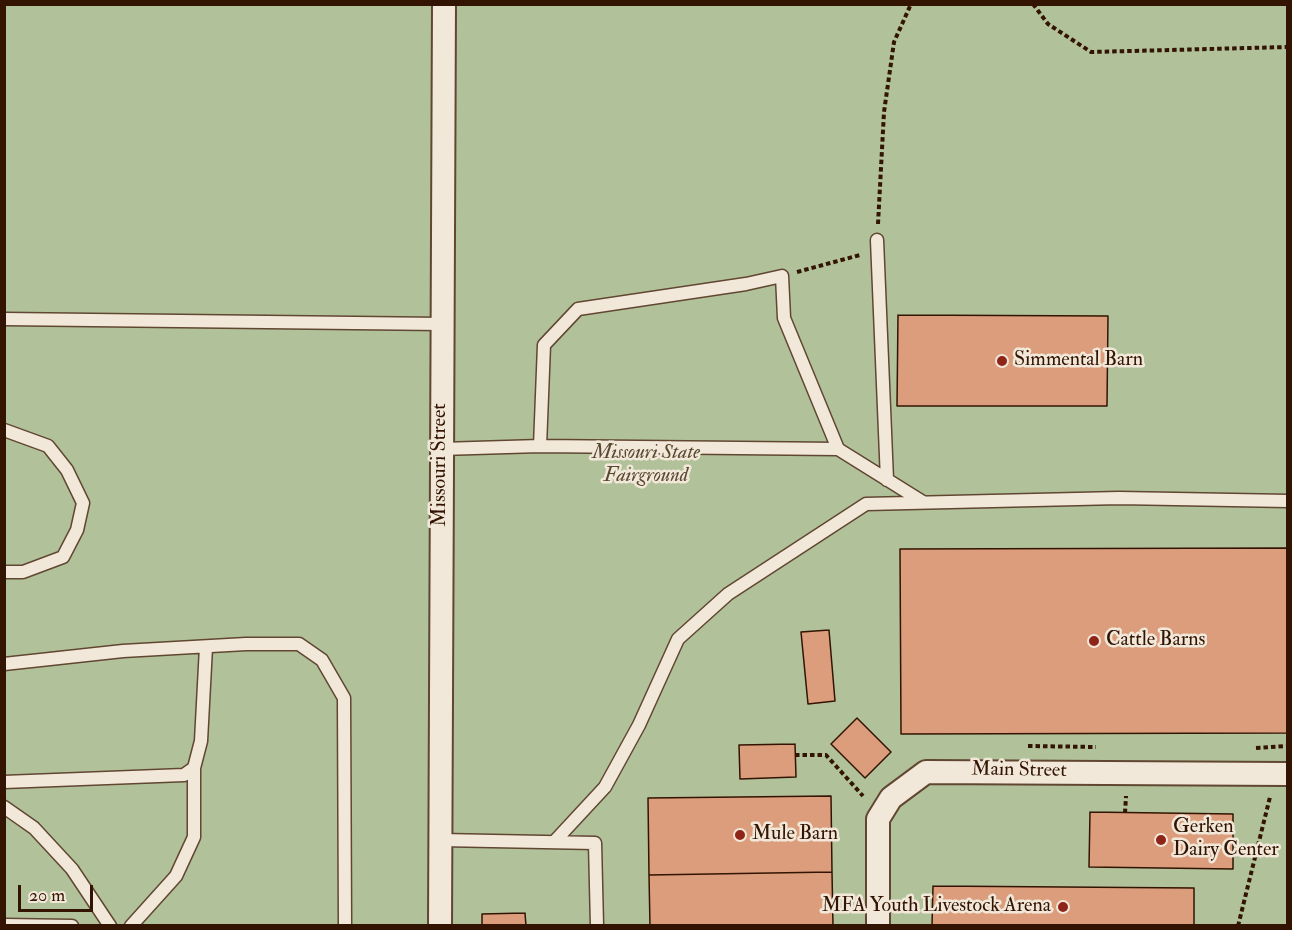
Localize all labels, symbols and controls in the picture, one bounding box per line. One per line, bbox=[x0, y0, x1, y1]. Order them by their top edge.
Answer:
place label: Simmental Barn bbox=[1014, 349, 1143, 373]
marker: Simmental Barn bbox=[995, 354, 1009, 368]
street label: Missouri Street bbox=[429, 403, 453, 527]
park label: Missouri State Fairground bbox=[592, 442, 700, 489]
place label: Cattle Barns bbox=[1106, 629, 1205, 653]
marker: Cattle Barns bbox=[1087, 634, 1101, 648]
street label: Main Street bbox=[971, 758, 1067, 784]
place label: Gerken Dairy Center bbox=[1173, 816, 1279, 863]
place label: Mule Barn bbox=[752, 823, 838, 847]
marker: Mule Barn bbox=[733, 828, 747, 842]
marker: Gerken Dairy Center bbox=[1154, 833, 1168, 847]
scale bar bbox=[21, 873, 96, 911]
text: 20 m bbox=[29, 884, 65, 907]
place label: MFA Youth Livestock Arena bbox=[822, 895, 1051, 919]
marker: MFA Youth Livestock Arena bbox=[1056, 900, 1070, 914]

